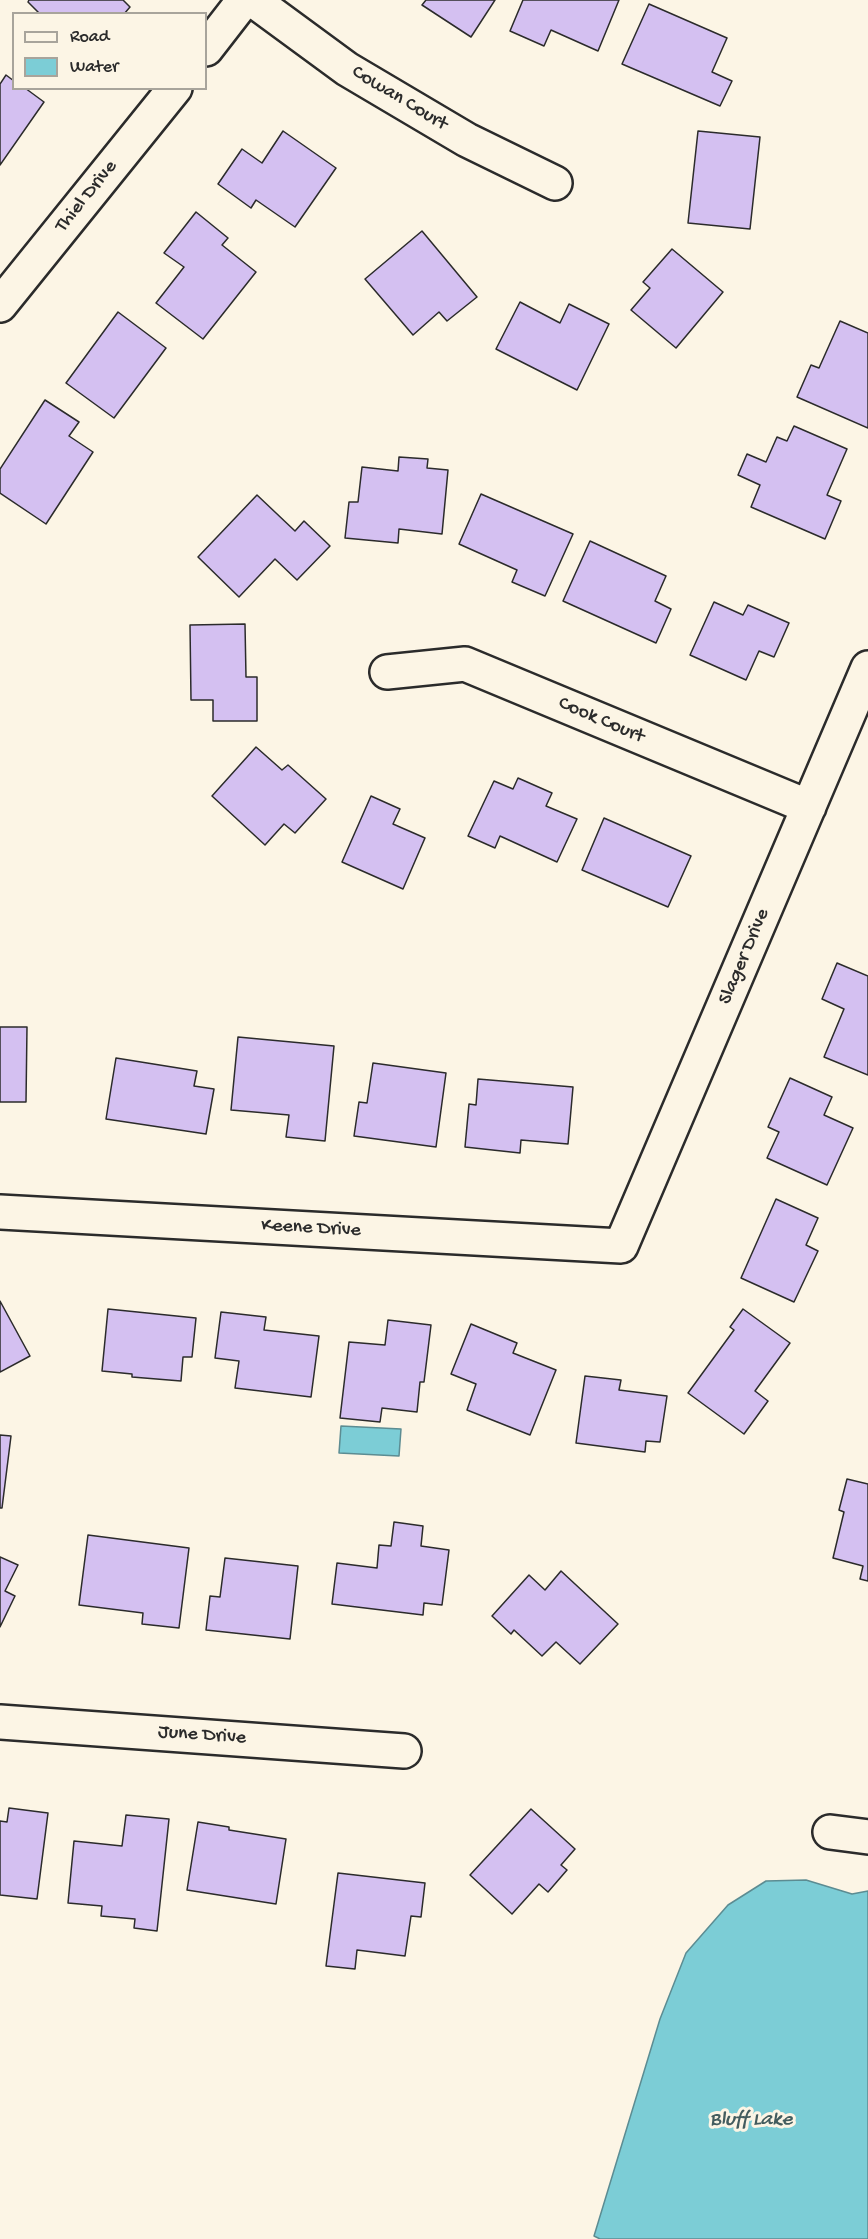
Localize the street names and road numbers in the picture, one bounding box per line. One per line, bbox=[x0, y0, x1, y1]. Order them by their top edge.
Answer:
street label: Cowan Court bbox=[347, 61, 451, 137]
street label: Thiel Drive bbox=[51, 156, 123, 238]
street label: Cook Court bbox=[554, 692, 648, 750]
street label: Slager Drive bbox=[714, 905, 776, 1009]
street label: Keene Drive bbox=[261, 1214, 361, 1244]
street label: June Drive bbox=[157, 1721, 247, 1751]

